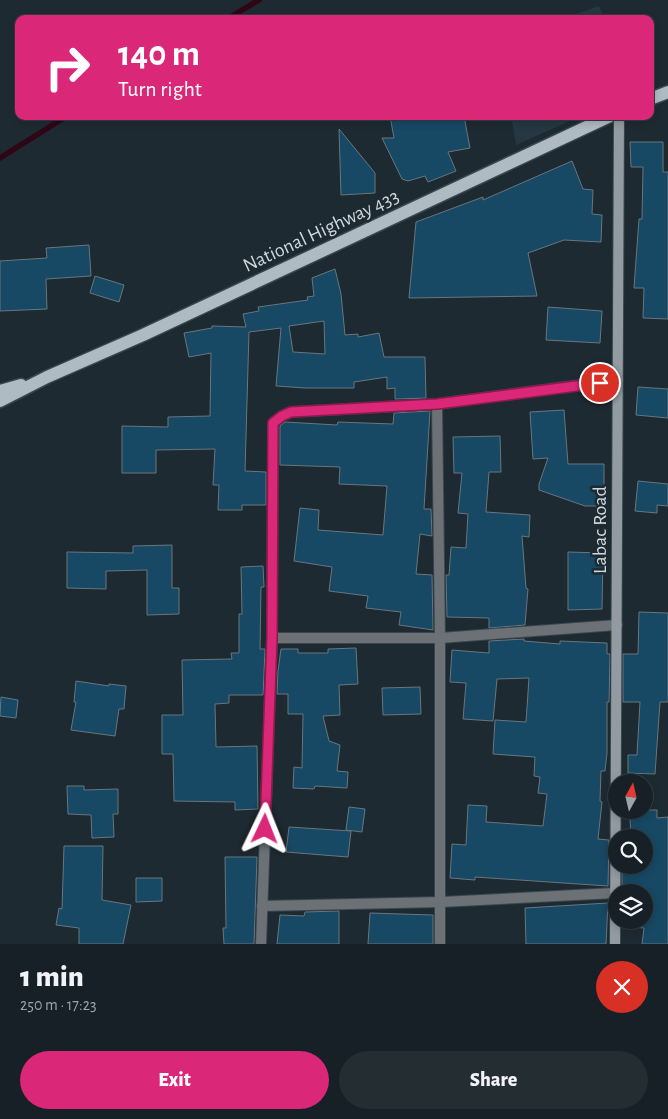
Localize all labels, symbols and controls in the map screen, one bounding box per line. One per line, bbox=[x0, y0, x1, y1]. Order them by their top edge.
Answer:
icon: right bbox=[35, 35, 100, 100]
text: 140 m bbox=[118, 37, 200, 72]
text: Turn right bbox=[118, 78, 202, 100]
street label: National Highway 433 bbox=[240, 186, 402, 276]
pin bbox=[579, 362, 621, 404]
icon: arrive bbox=[586, 369, 614, 397]
street label: Labac Road bbox=[590, 486, 610, 574]
north arrow bbox=[608, 774, 652, 819]
map controls bbox=[608, 774, 653, 929]
position arrow bbox=[238, 802, 290, 854]
button: search bbox=[608, 829, 653, 874]
button: layers bbox=[608, 884, 653, 929]
button: close bbox=[596, 961, 648, 1013]
text: 1 min bbox=[20, 962, 84, 992]
text: 250 m · 17:23 bbox=[20, 997, 97, 1013]
button: Exit bbox=[20, 1051, 329, 1109]
button: Share bbox=[339, 1051, 648, 1109]

